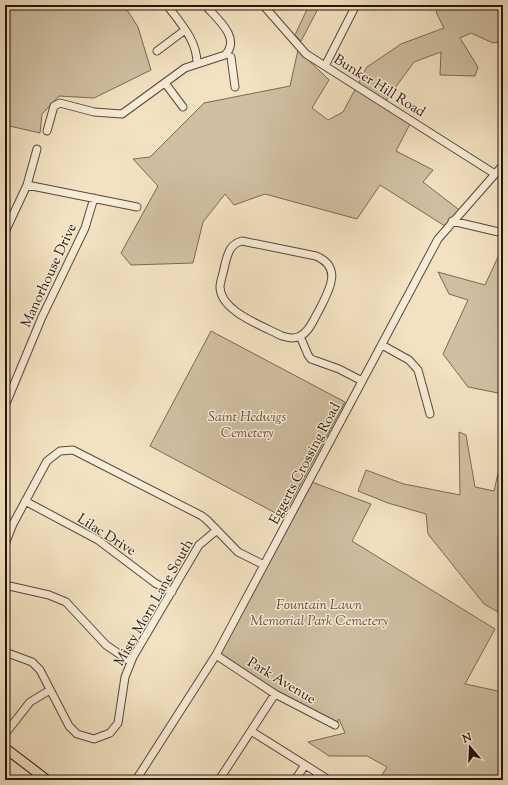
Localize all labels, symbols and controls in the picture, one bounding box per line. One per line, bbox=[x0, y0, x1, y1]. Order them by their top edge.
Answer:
street label: Bunker Hill Road bbox=[329, 51, 429, 123]
street label: Manorhouse Drive bbox=[17, 221, 83, 331]
street label: Eggerts Crossing Road bbox=[265, 399, 346, 528]
park label: Saint Hedwigs Cemetery bbox=[208, 408, 286, 444]
street label: Lilac Drive bbox=[73, 510, 139, 562]
street label: Misty Morn Lane South bbox=[110, 536, 199, 670]
park label: Fountain Lawn Memorial Park Cemetery bbox=[250, 596, 388, 632]
street label: Park Avenue bbox=[243, 653, 319, 710]
north arrow bbox=[450, 727, 490, 767]
text: N bbox=[459, 729, 474, 748]

